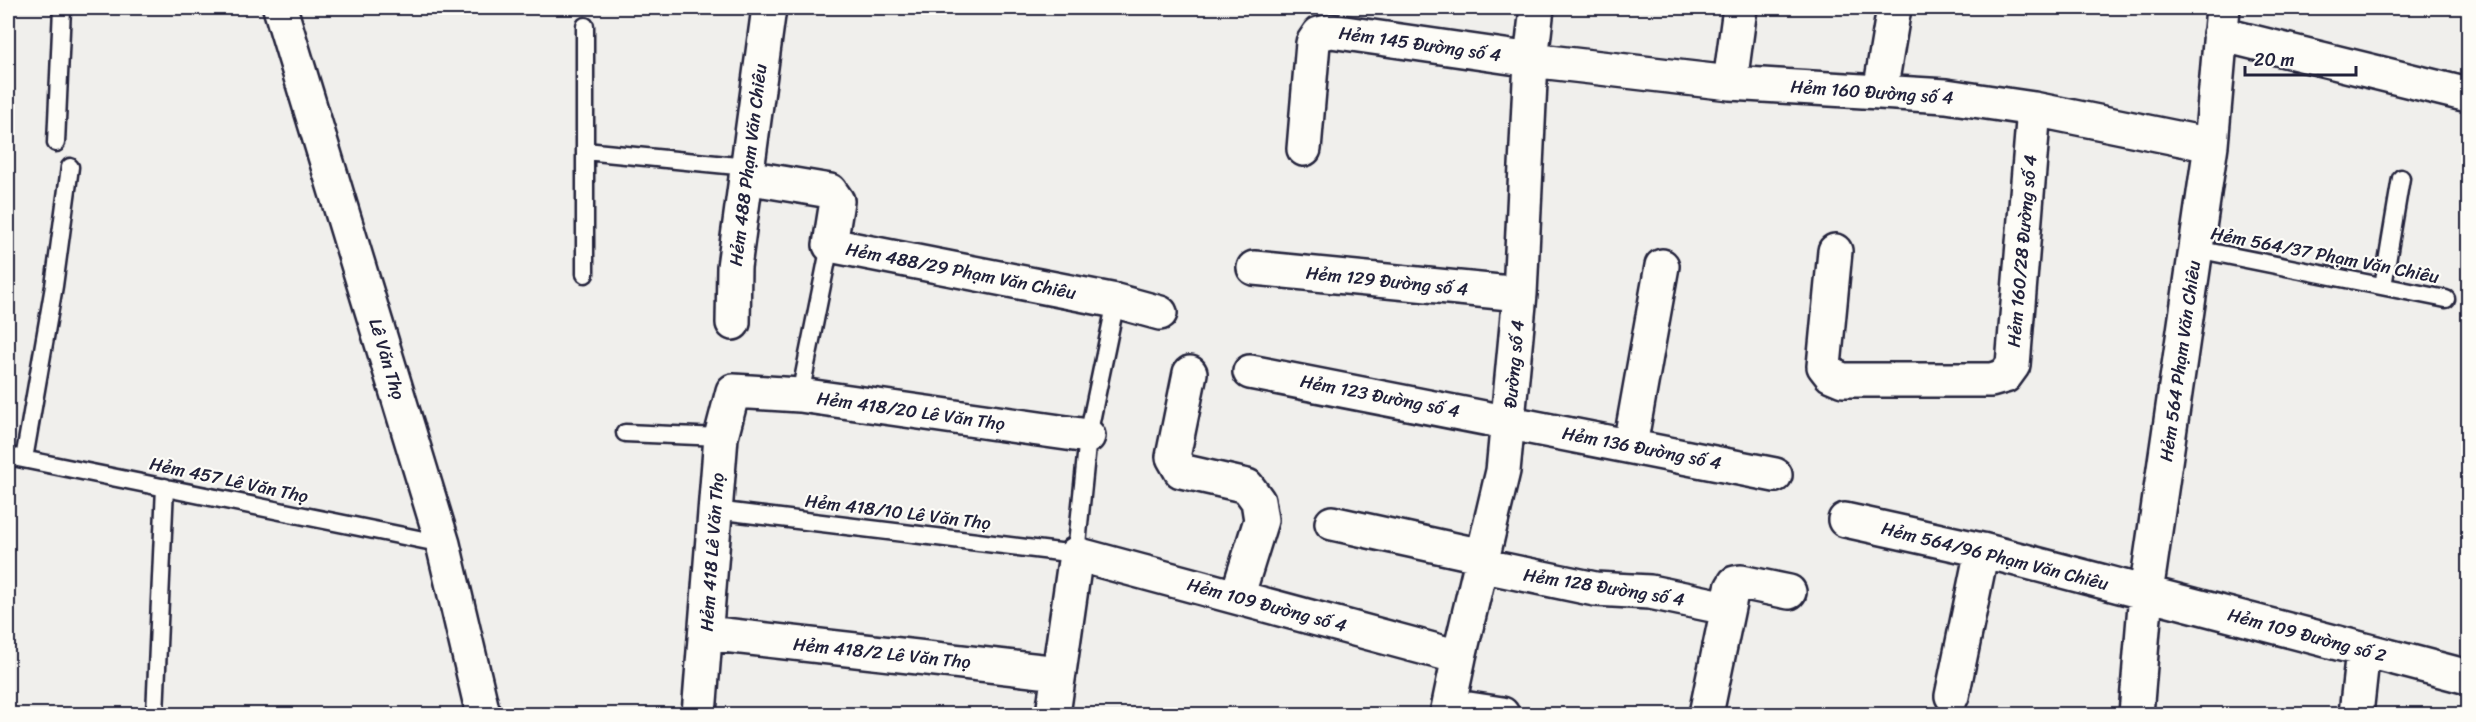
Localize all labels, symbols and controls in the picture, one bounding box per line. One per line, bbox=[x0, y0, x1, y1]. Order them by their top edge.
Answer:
street label: Hẻm 145 Đường số 4 bbox=[1337, 17, 1503, 71]
scale bar bbox=[2245, 39, 2356, 77]
text: 20 m bbox=[2254, 44, 2294, 76]
street label: Hẻm 488 Phạm Văn Chiêu bbox=[720, 62, 776, 268]
street label: Hẻm 160 Đường số 4 bbox=[1790, 70, 1954, 114]
street label: Hẻm 160/28 Đường số 4 bbox=[1998, 153, 2046, 349]
street label: Hẻm 564/37 Phạm Văn Chiêu bbox=[2208, 217, 2442, 293]
street label: Hẻm 488/29 Phạm Văn Chiêu bbox=[843, 233, 1079, 309]
street label: Hẻm 129 Đường số 4 bbox=[1304, 257, 1470, 305]
street label: Hẻm 564 Phạm Văn Chiêu bbox=[2150, 258, 2210, 464]
street label: Lê Văn Thọ bbox=[359, 314, 415, 404]
street label: Đường số 4 bbox=[1494, 319, 1534, 409]
street label: Hẻm 123 Đường số 4 bbox=[1298, 365, 1462, 427]
street label: Hẻm 418/20 Lê Văn Thọ bbox=[815, 382, 1007, 440]
street label: Hẻm 136 Đường số 4 bbox=[1560, 417, 1724, 479]
street label: Hẻm 457 Lê Văn Thọ bbox=[147, 448, 311, 512]
street label: Hẻm 418 Lê Văn Thọ bbox=[690, 472, 734, 632]
street label: Hẻm 418/10 Lê Văn Thọ bbox=[803, 485, 993, 539]
street label: Hẻm 564/96 Phạm Văn Chiêu bbox=[1878, 512, 2112, 600]
street label: Hẻm 128 Đường số 4 bbox=[1521, 558, 1687, 616]
street label: Hẻm 109 Đường số 4 bbox=[1184, 568, 1350, 642]
street label: Hẻm 109 Đường số 2 bbox=[2224, 598, 2390, 672]
street label: Hẻm 418/2 Lê Văn Thọ bbox=[792, 628, 972, 678]

